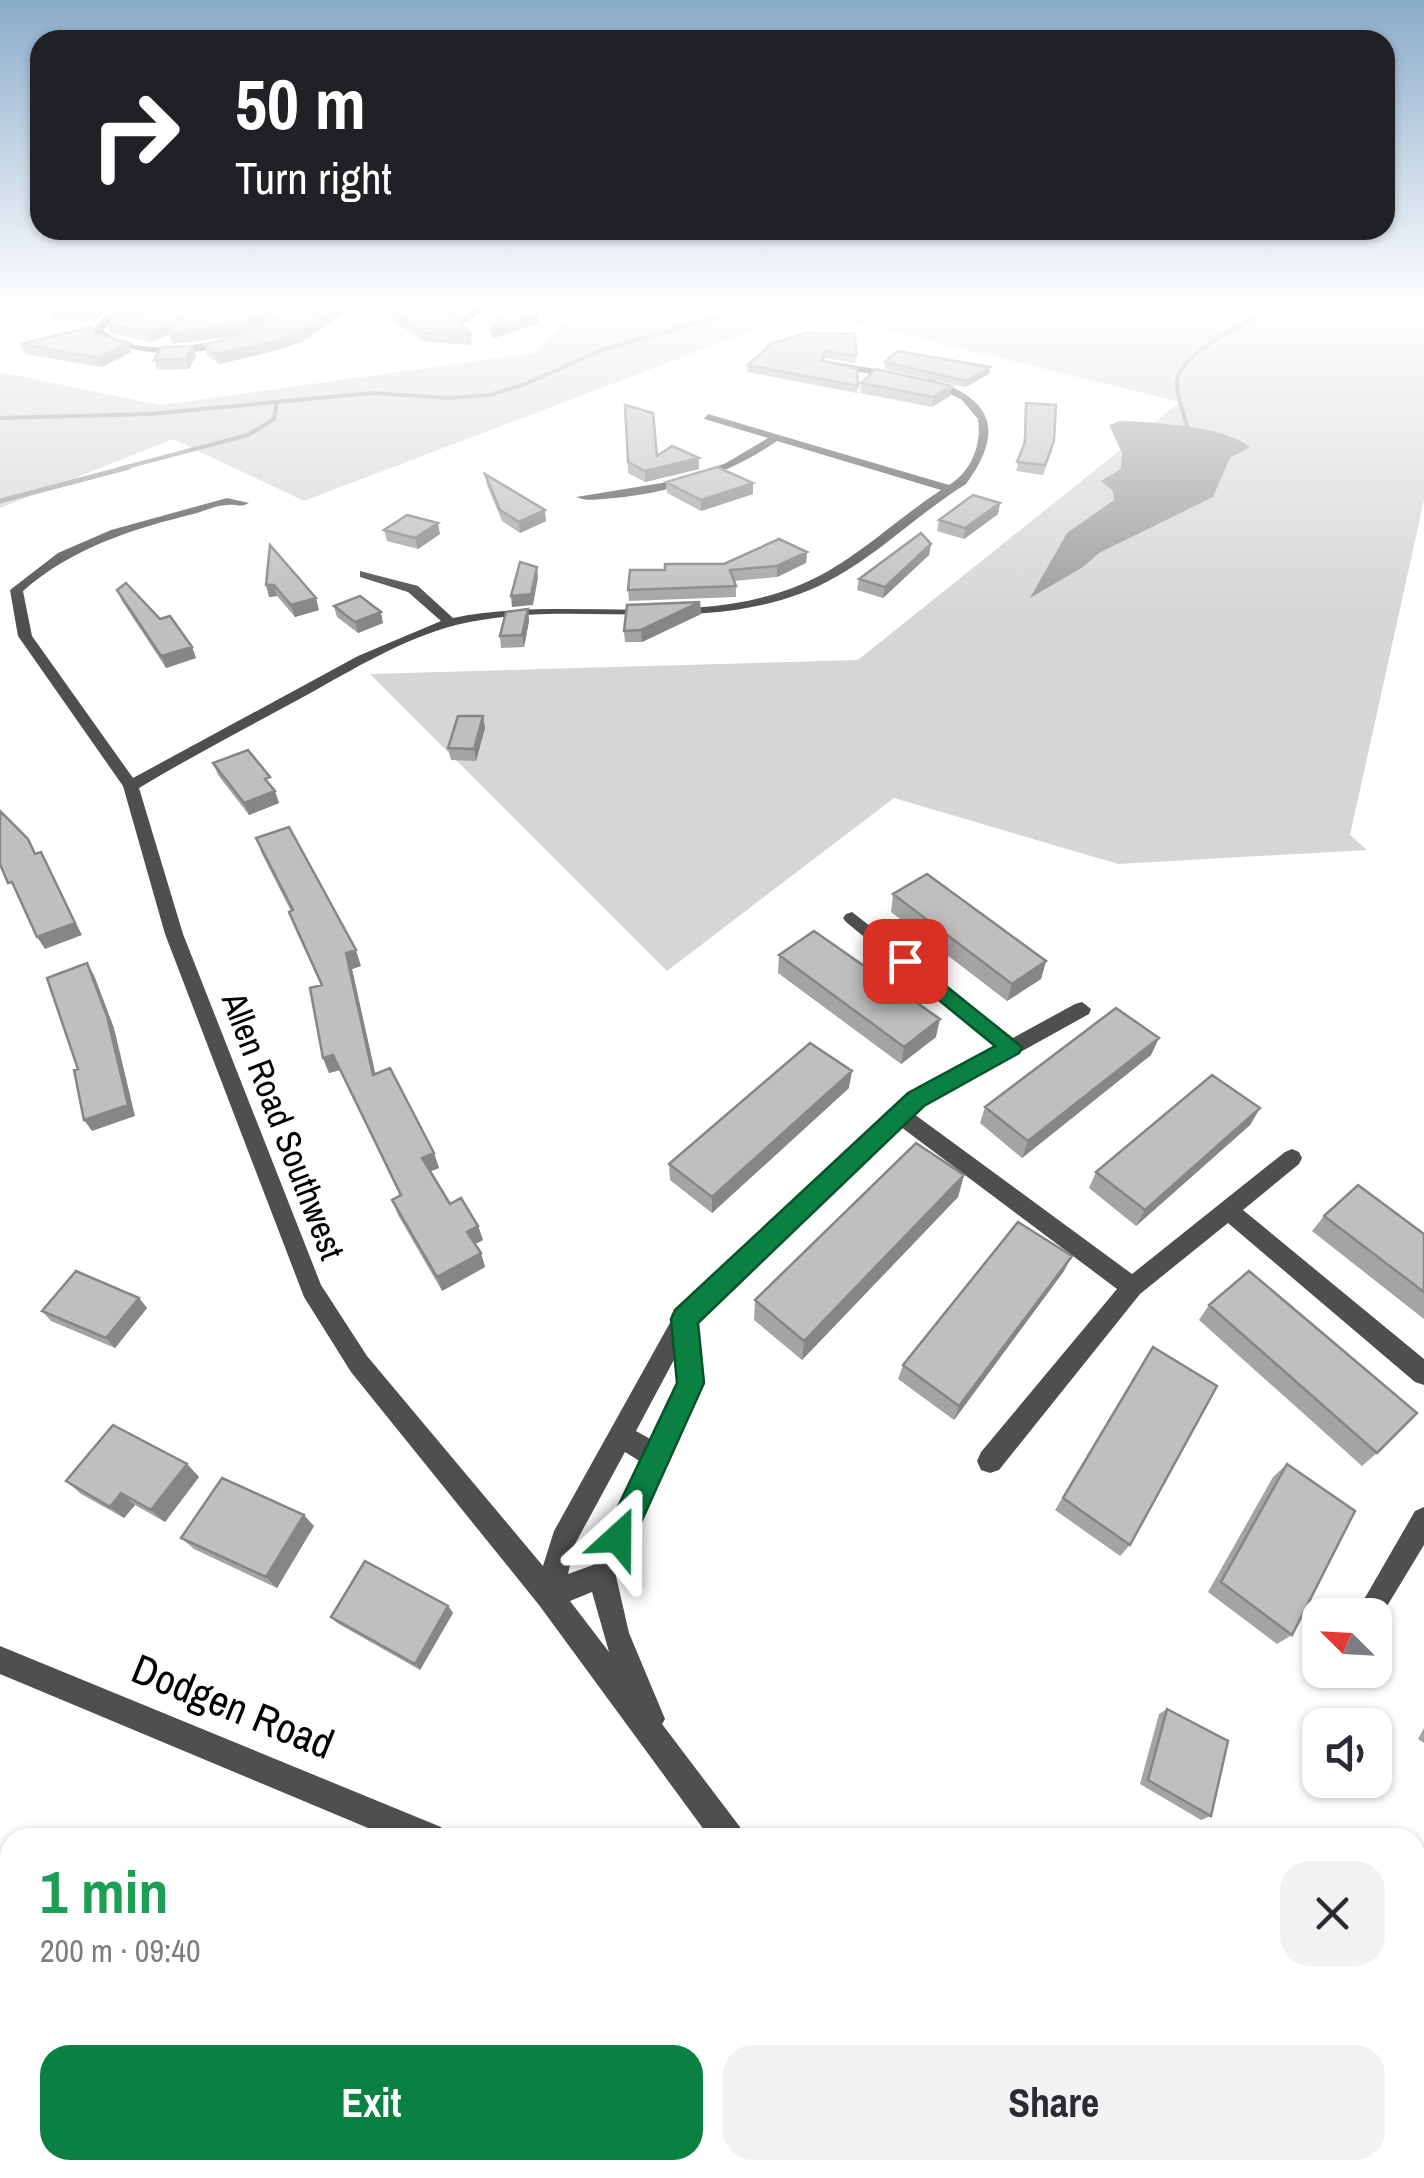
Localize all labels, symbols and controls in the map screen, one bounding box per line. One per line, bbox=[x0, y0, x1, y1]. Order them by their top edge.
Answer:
text: 50 m bbox=[235, 57, 366, 151]
icon: right bbox=[70, 70, 200, 200]
text: Turn right bbox=[235, 147, 392, 208]
pin bbox=[863, 919, 948, 1004]
icon: arrive bbox=[878, 934, 933, 989]
street label: Allen Road Southwest bbox=[211, 985, 356, 1266]
position arrow bbox=[566, 1486, 670, 1590]
north arrow bbox=[1302, 1598, 1392, 1688]
map controls bbox=[1302, 1598, 1392, 1798]
street label: Dodgen Road bbox=[124, 1640, 342, 1772]
button: sound bbox=[1302, 1708, 1392, 1798]
text: 1 min bbox=[40, 1851, 169, 1932]
button: close bbox=[1280, 1861, 1385, 1966]
text: 200 m · 09:40 bbox=[40, 1929, 200, 1972]
button: Exit bbox=[40, 2045, 703, 2160]
button: Share bbox=[723, 2045, 1385, 2160]

